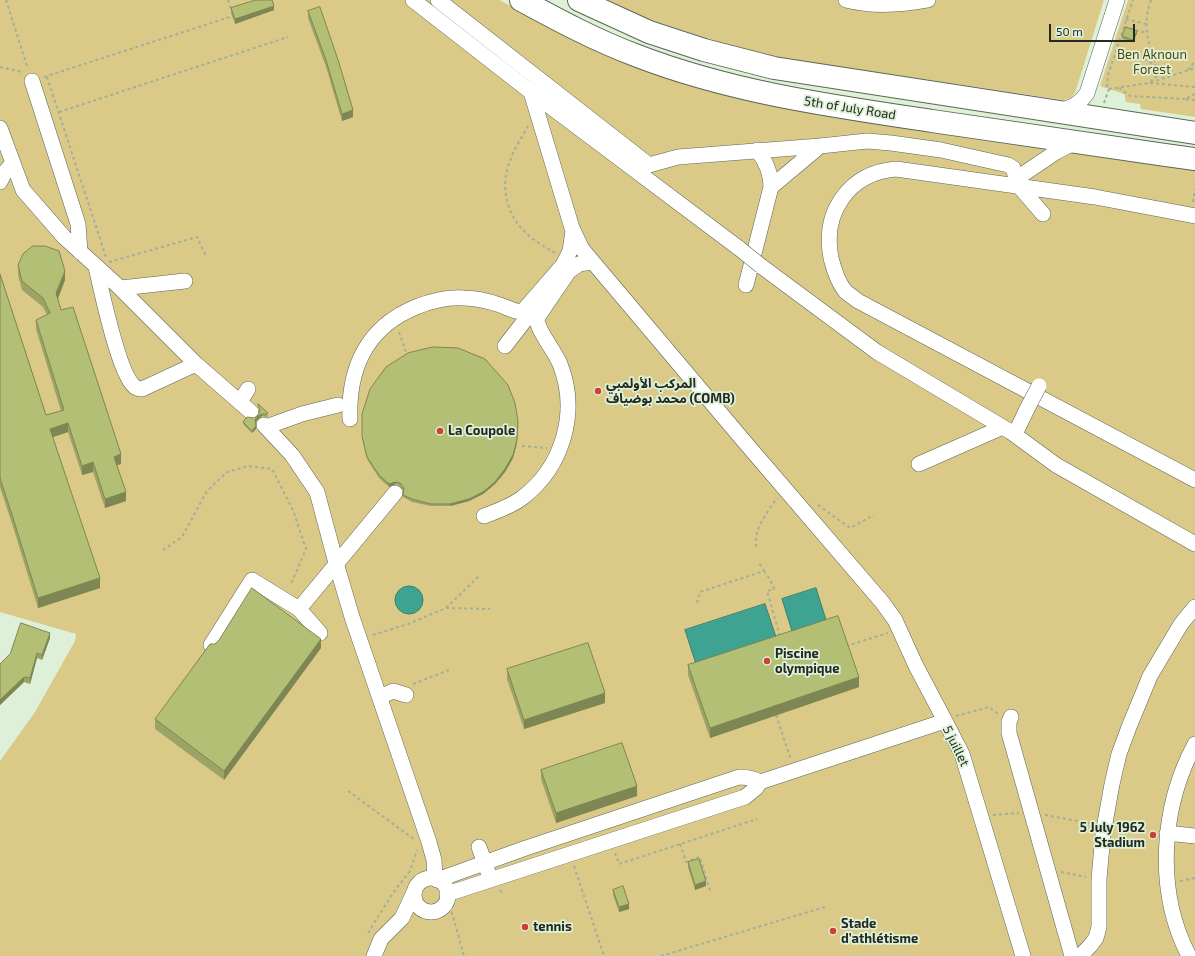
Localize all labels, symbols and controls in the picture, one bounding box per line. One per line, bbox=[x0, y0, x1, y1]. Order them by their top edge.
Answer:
scale bar bbox=[1051, 16, 1137, 42]
text: 50 m bbox=[1056, 24, 1083, 38]
park label: Ben Aknoun Forest bbox=[1117, 47, 1187, 78]
street label: 5th of July Road bbox=[803, 93, 897, 123]
place label: المركب الأولمبي محمد بوضياف (COMB) bbox=[606, 376, 735, 407]
marker: المركب الأولمبي محمد بوضياف (COMB) bbox=[593, 386, 603, 396]
place label: La Coupole bbox=[448, 423, 515, 439]
marker: La Coupole bbox=[435, 426, 445, 436]
place label: Piscine olympique bbox=[775, 646, 840, 677]
marker: Piscine olympique bbox=[762, 656, 772, 666]
street label: 5 juillet bbox=[939, 723, 973, 769]
place label: 5 July 1962 Stadium bbox=[1080, 820, 1145, 851]
marker: 5 July 1962 Stadium bbox=[1148, 830, 1158, 840]
place label: Stade d’athlétisme bbox=[841, 916, 918, 947]
place label: tennis bbox=[533, 919, 572, 935]
marker: tennis bbox=[520, 922, 530, 932]
marker: Stade d’athlétisme bbox=[828, 926, 838, 936]

